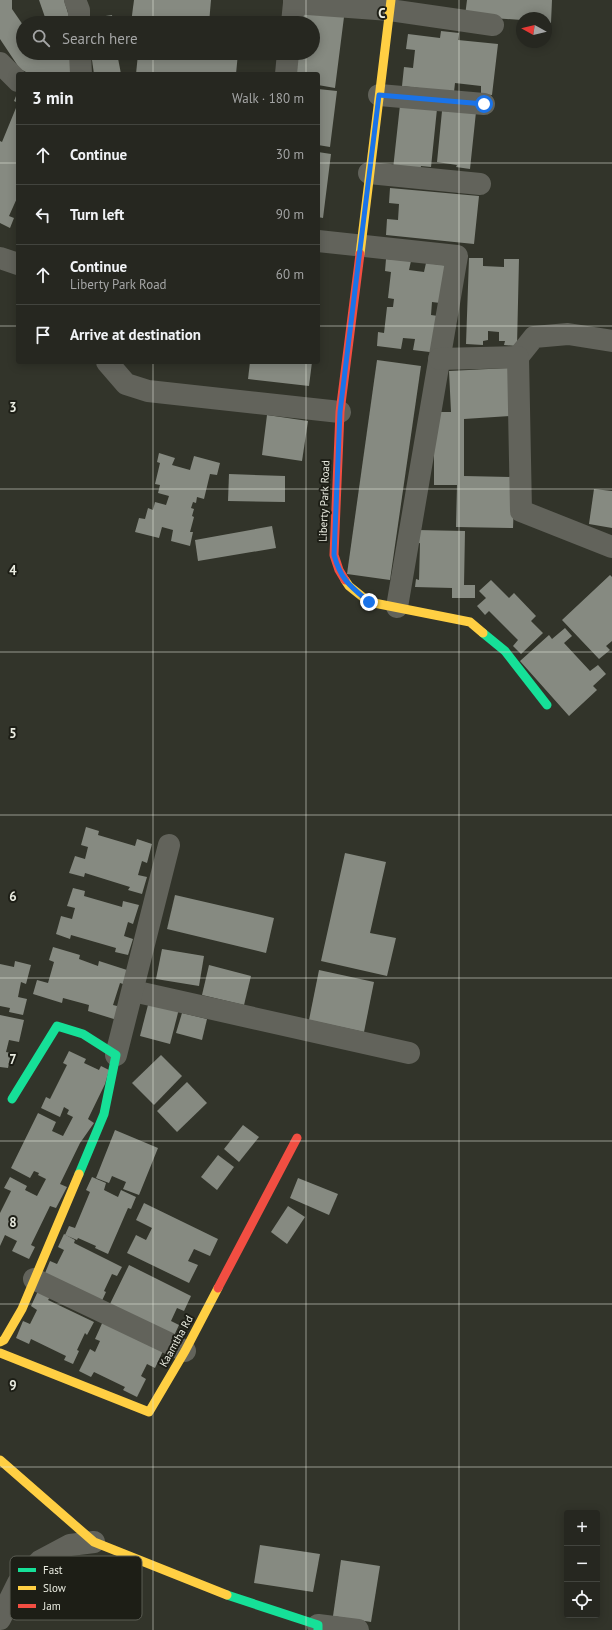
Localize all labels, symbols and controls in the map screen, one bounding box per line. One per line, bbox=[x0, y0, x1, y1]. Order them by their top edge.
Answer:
text: C bbox=[378, 5, 386, 22]
north arrow bbox=[516, 12, 552, 48]
search box bbox=[16, 16, 320, 60]
icon: search bbox=[30, 27, 52, 49]
text: Search here bbox=[62, 29, 138, 48]
text: 3 min bbox=[32, 87, 73, 109]
text: Walk · 180 m bbox=[232, 90, 304, 107]
route start bbox=[475, 95, 493, 113]
icon: ahead bbox=[32, 144, 54, 166]
text: Continue bbox=[70, 145, 127, 164]
text: 30 m bbox=[276, 146, 304, 163]
icon: left bbox=[32, 204, 54, 226]
text: Turn left bbox=[70, 205, 124, 224]
text: 90 m bbox=[276, 206, 304, 223]
text: Continue bbox=[70, 257, 127, 276]
icon: ahead bbox=[32, 264, 54, 286]
text: 60 m bbox=[276, 266, 304, 283]
text: Liberty Park Road bbox=[70, 276, 167, 293]
icon: arrive bbox=[32, 324, 54, 346]
text: Arrive at destination bbox=[70, 325, 201, 344]
text: 3 bbox=[9, 399, 17, 416]
street label: Liberty Park Road bbox=[316, 460, 332, 542]
text: 4 bbox=[9, 562, 17, 579]
route end bbox=[360, 593, 378, 611]
text: 5 bbox=[9, 725, 17, 742]
text: 6 bbox=[9, 888, 17, 905]
text: 7 bbox=[9, 1051, 17, 1068]
text: 8 bbox=[9, 1214, 17, 1231]
street label: Kaamtha Rd bbox=[156, 1313, 196, 1369]
text: 9 bbox=[9, 1377, 17, 1394]
map controls bbox=[564, 1510, 600, 1618]
button: + bbox=[564, 1510, 600, 1546]
button: − bbox=[564, 1546, 600, 1582]
legend bbox=[10, 1556, 142, 1620]
text: Fast bbox=[43, 1563, 63, 1577]
text: Slow bbox=[43, 1581, 66, 1595]
button: locate bbox=[564, 1582, 600, 1618]
text: Jam bbox=[42, 1599, 61, 1613]

